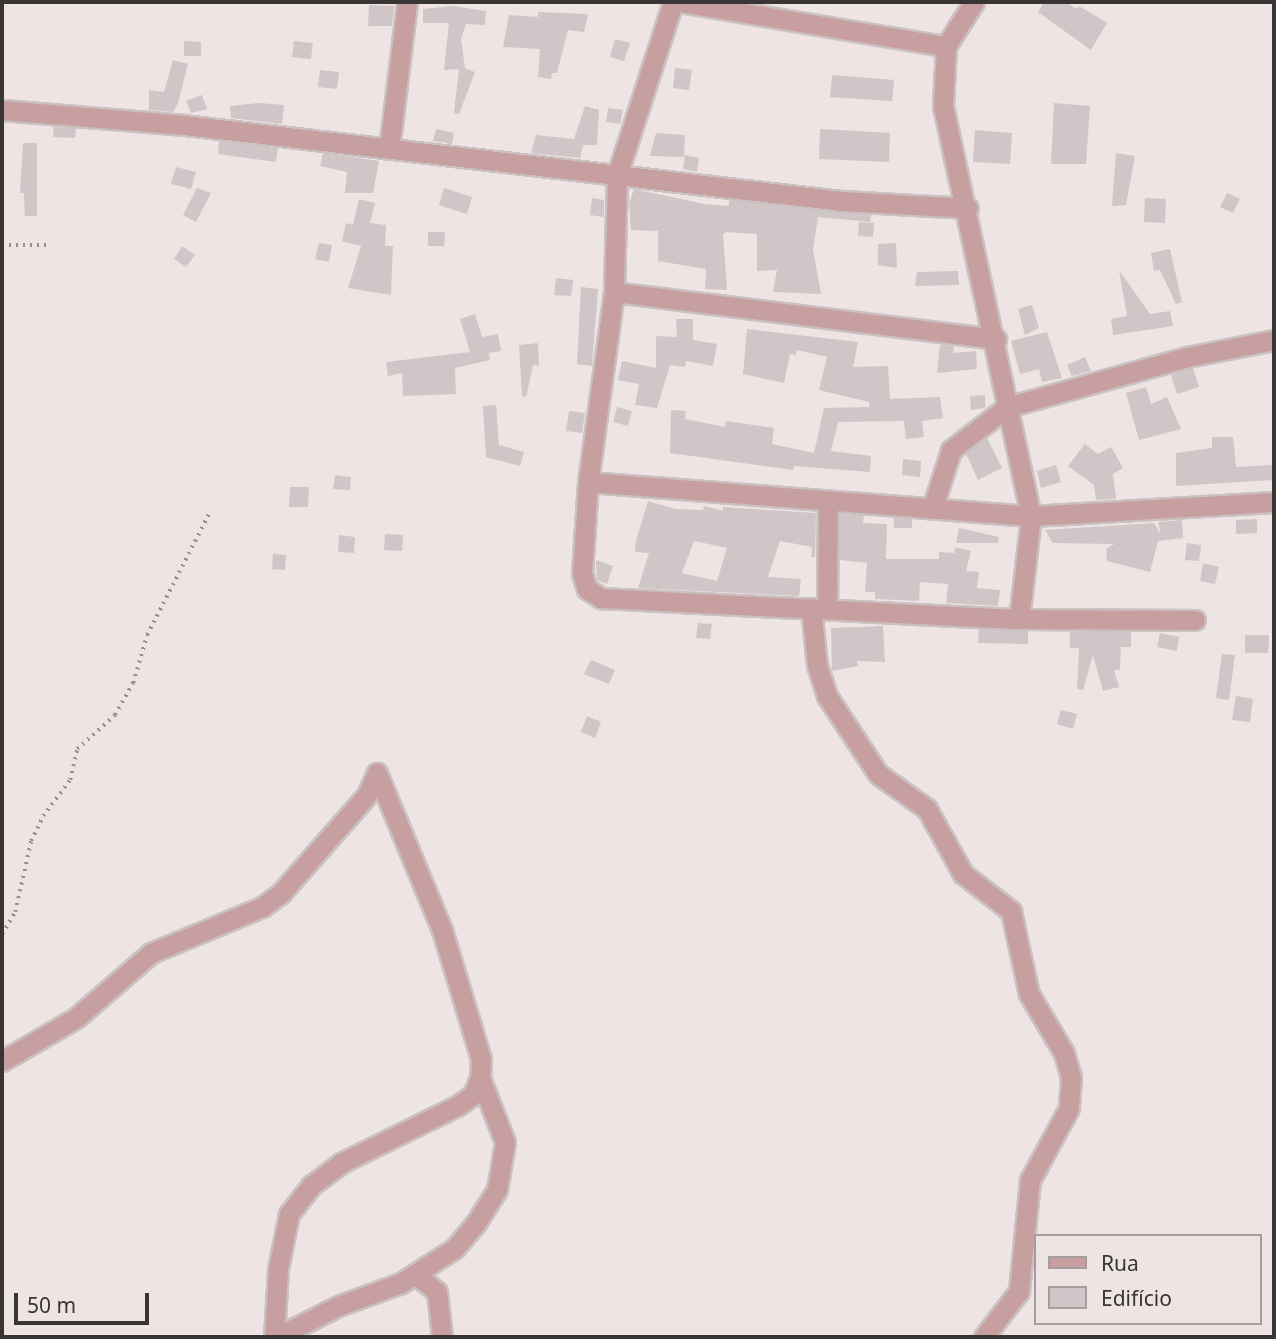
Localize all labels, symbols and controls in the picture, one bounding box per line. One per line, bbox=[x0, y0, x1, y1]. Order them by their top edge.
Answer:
legend bbox=[1034, 1234, 1262, 1325]
text: Rua bbox=[1101, 1249, 1139, 1277]
scale bar bbox=[18, 1280, 152, 1324]
text: Edifício bbox=[1101, 1284, 1172, 1312]
text: 50 m bbox=[27, 1291, 76, 1319]

